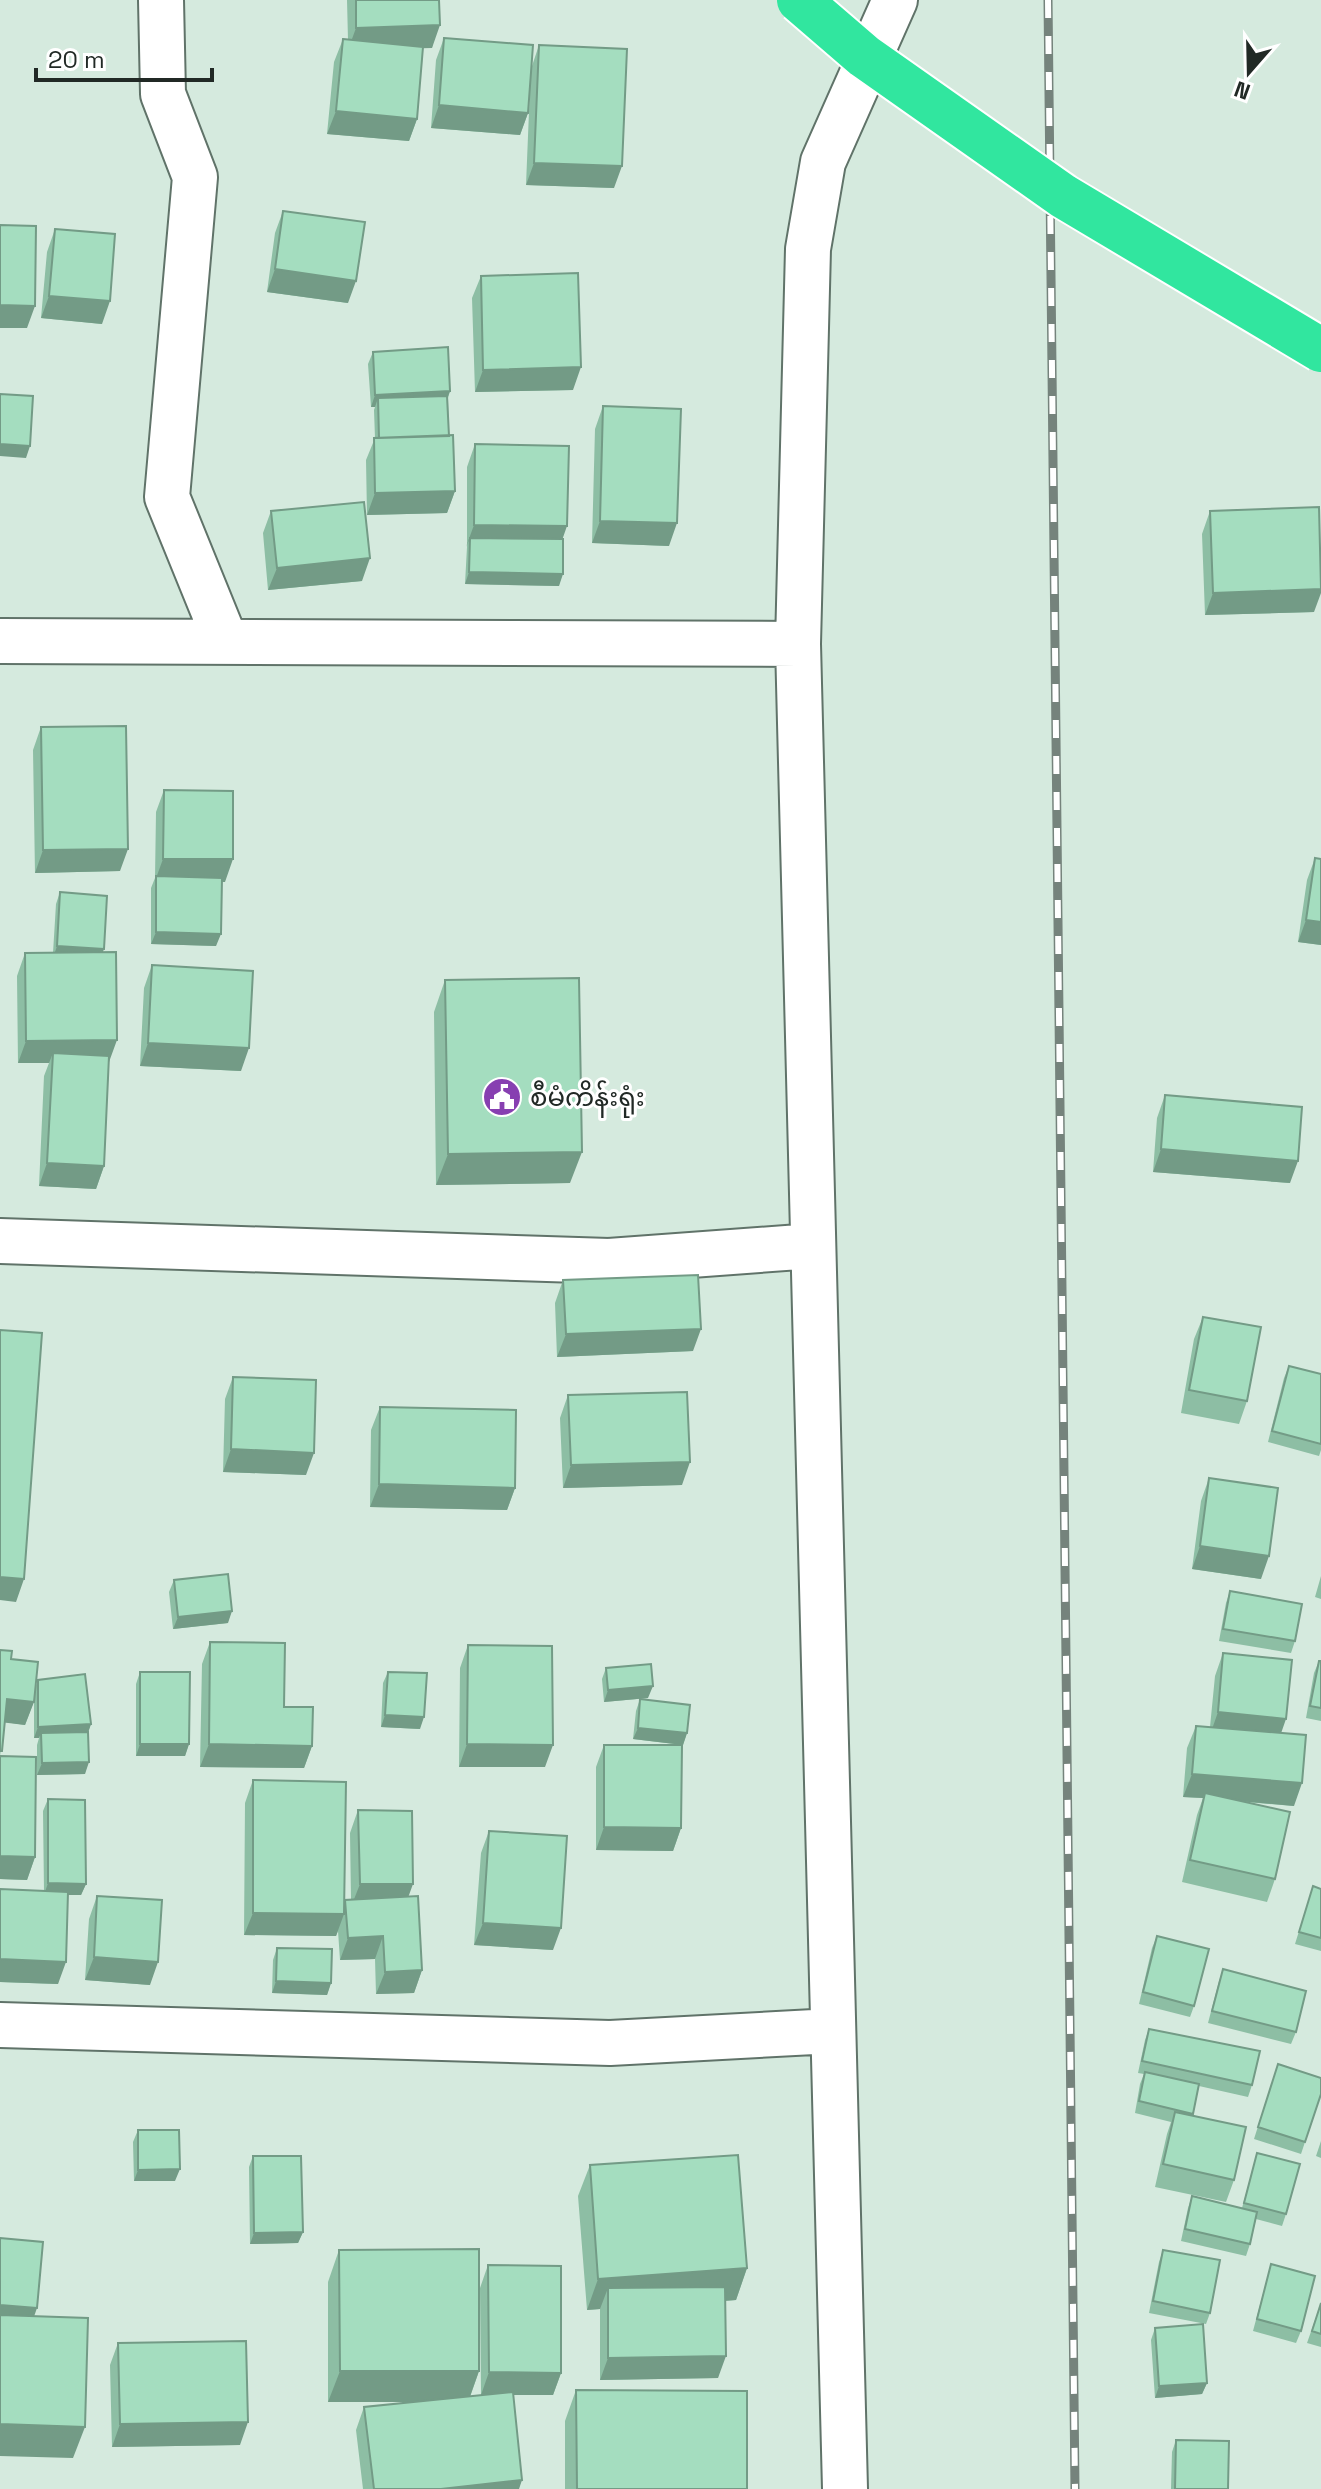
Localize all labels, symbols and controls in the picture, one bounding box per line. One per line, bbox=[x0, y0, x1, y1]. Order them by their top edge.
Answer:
scale bar bbox=[36, 32, 212, 82]
north arrow bbox=[1209, 32, 1289, 112]
text: 20 m bbox=[48, 44, 105, 75]
text: N bbox=[1230, 75, 1254, 106]
public building icon: စီမံကိန်းရုံး‌ bbox=[481, 1076, 523, 1118]
place label: စီမံကိန်းရုံး‌ bbox=[530, 1080, 645, 1118]

